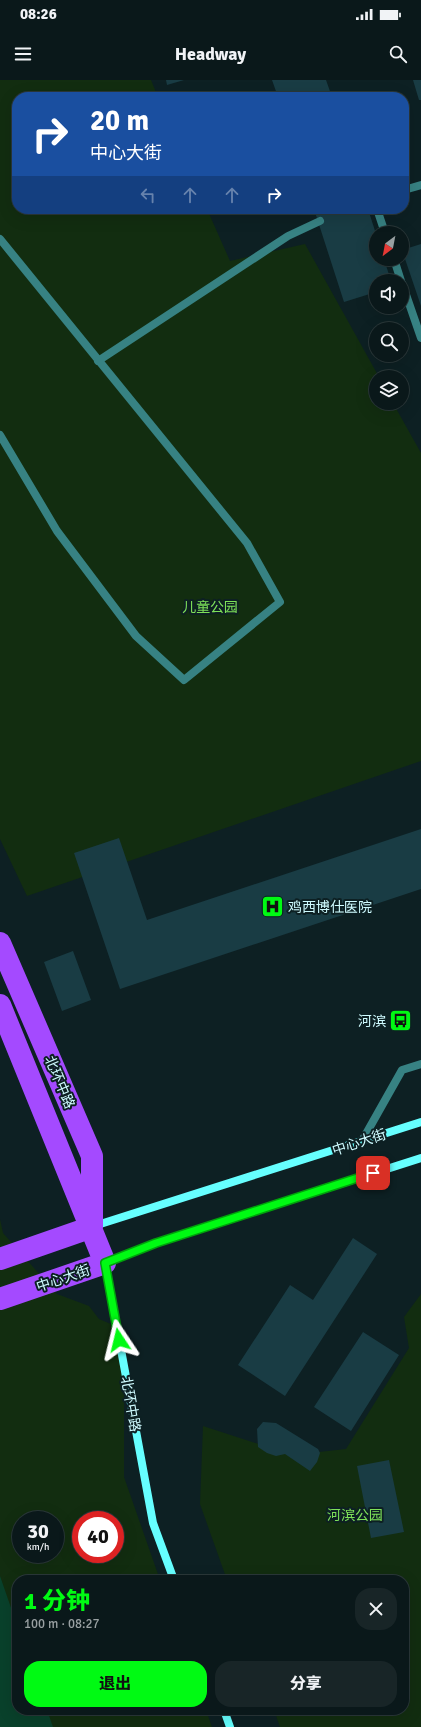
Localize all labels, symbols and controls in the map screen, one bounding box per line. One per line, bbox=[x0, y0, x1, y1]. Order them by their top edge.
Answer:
text: 08:26 bbox=[20, 5, 57, 23]
icon: menu bbox=[12, 43, 34, 65]
text: Headway bbox=[175, 43, 246, 65]
icon: search bbox=[387, 43, 409, 65]
text: 20 m bbox=[90, 104, 149, 138]
icon: right bbox=[24, 108, 76, 160]
text: 中心大街 bbox=[90, 142, 162, 164]
icon: left bbox=[137, 184, 159, 206]
icon: ahead bbox=[179, 184, 201, 206]
icon: ahead bbox=[221, 184, 243, 206]
icon: right bbox=[263, 184, 285, 206]
north arrow bbox=[369, 226, 409, 266]
map controls bbox=[369, 226, 409, 410]
button: sound bbox=[369, 274, 409, 314]
button: search bbox=[369, 322, 409, 362]
button: layers bbox=[369, 370, 409, 410]
park label: 儿童公园 bbox=[182, 599, 238, 616]
hospital icon: 鸡西博仕医院 bbox=[259, 894, 285, 920]
place label: 鸡西博仕医院 bbox=[288, 899, 372, 916]
bus stop icon: 河滨 bbox=[388, 1008, 414, 1034]
place label: 河滨 bbox=[358, 1013, 386, 1030]
street label: 北环中路 bbox=[41, 1053, 78, 1111]
street label: 中心大街 bbox=[330, 1126, 388, 1159]
pin bbox=[356, 1156, 390, 1190]
icon: arrive bbox=[362, 1162, 384, 1184]
street label: 中心大街 bbox=[34, 1261, 92, 1296]
position arrow bbox=[98, 1319, 140, 1361]
street label: 北环中路 bbox=[117, 1375, 144, 1433]
park label: 河滨公园 bbox=[327, 1507, 383, 1524]
speed limit sign: 40 bbox=[72, 1511, 124, 1563]
text: 30 bbox=[27, 1519, 49, 1544]
text: km/h bbox=[27, 1541, 49, 1553]
text: 1 分钟 bbox=[24, 1586, 90, 1616]
button: close bbox=[355, 1588, 397, 1630]
text: 100 m · 08:27 bbox=[24, 1616, 100, 1632]
button: 退出 bbox=[24, 1661, 207, 1707]
button: 分享 bbox=[215, 1661, 397, 1707]

